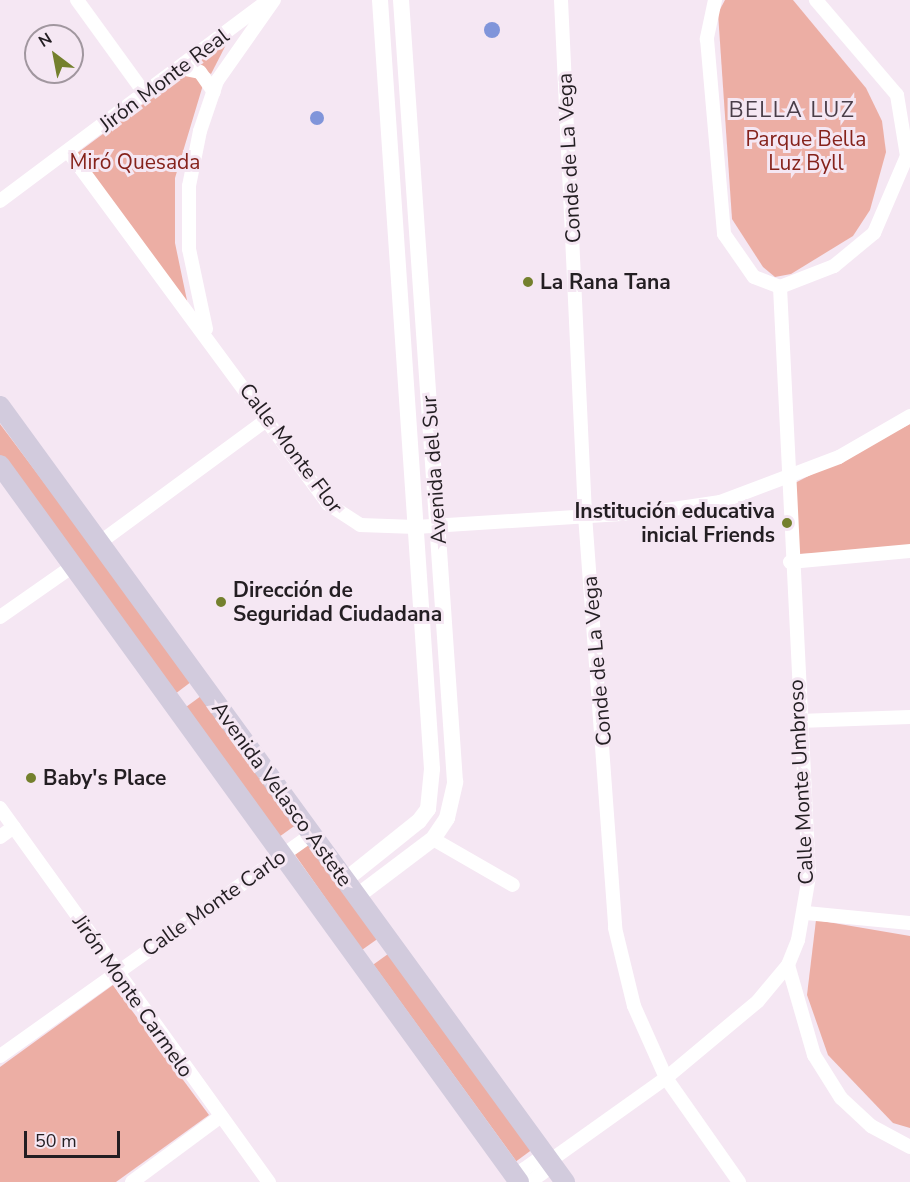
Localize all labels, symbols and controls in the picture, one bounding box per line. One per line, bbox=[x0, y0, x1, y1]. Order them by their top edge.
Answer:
street label: Jirón Monte Real bbox=[94, 23, 234, 137]
north arrow bbox=[24, 24, 84, 84]
text: N bbox=[35, 28, 56, 53]
street label: Conde de La Vega bbox=[552, 72, 586, 244]
district label: BELLA LUZ bbox=[729, 98, 855, 124]
park label: Parque Bella Luz Byll bbox=[746, 126, 866, 176]
park label: Miró Quesada bbox=[70, 149, 200, 175]
place label: La Rana Tana bbox=[540, 269, 671, 295]
marker: La Rana Tana bbox=[521, 275, 535, 289]
street label: Calle Monte Flor bbox=[234, 378, 348, 518]
street label: Avenida del Sur bbox=[416, 395, 452, 545]
place label: Institución educativa inicial Friends bbox=[574, 498, 775, 548]
marker: Institución educativa inicial Friends bbox=[780, 516, 794, 530]
street label: Conde de La Vega bbox=[577, 575, 617, 747]
place label: Dirección de Seguridad Ciudadana bbox=[233, 577, 442, 627]
marker: Dirección de Seguridad Ciudadana bbox=[214, 595, 228, 609]
street label: Calle Monte Umbroso bbox=[783, 679, 819, 885]
street label: Avenida Velasco Astete bbox=[206, 697, 358, 891]
place label: Baby's Place bbox=[43, 765, 166, 791]
marker: Baby's Place bbox=[24, 771, 38, 785]
street label: Calle Monte Carlo bbox=[137, 844, 291, 962]
street label: Jirón Monte Carmelo bbox=[67, 910, 199, 1082]
scale bar bbox=[27, 1119, 123, 1157]
text: 50 m bbox=[35, 1129, 77, 1153]

